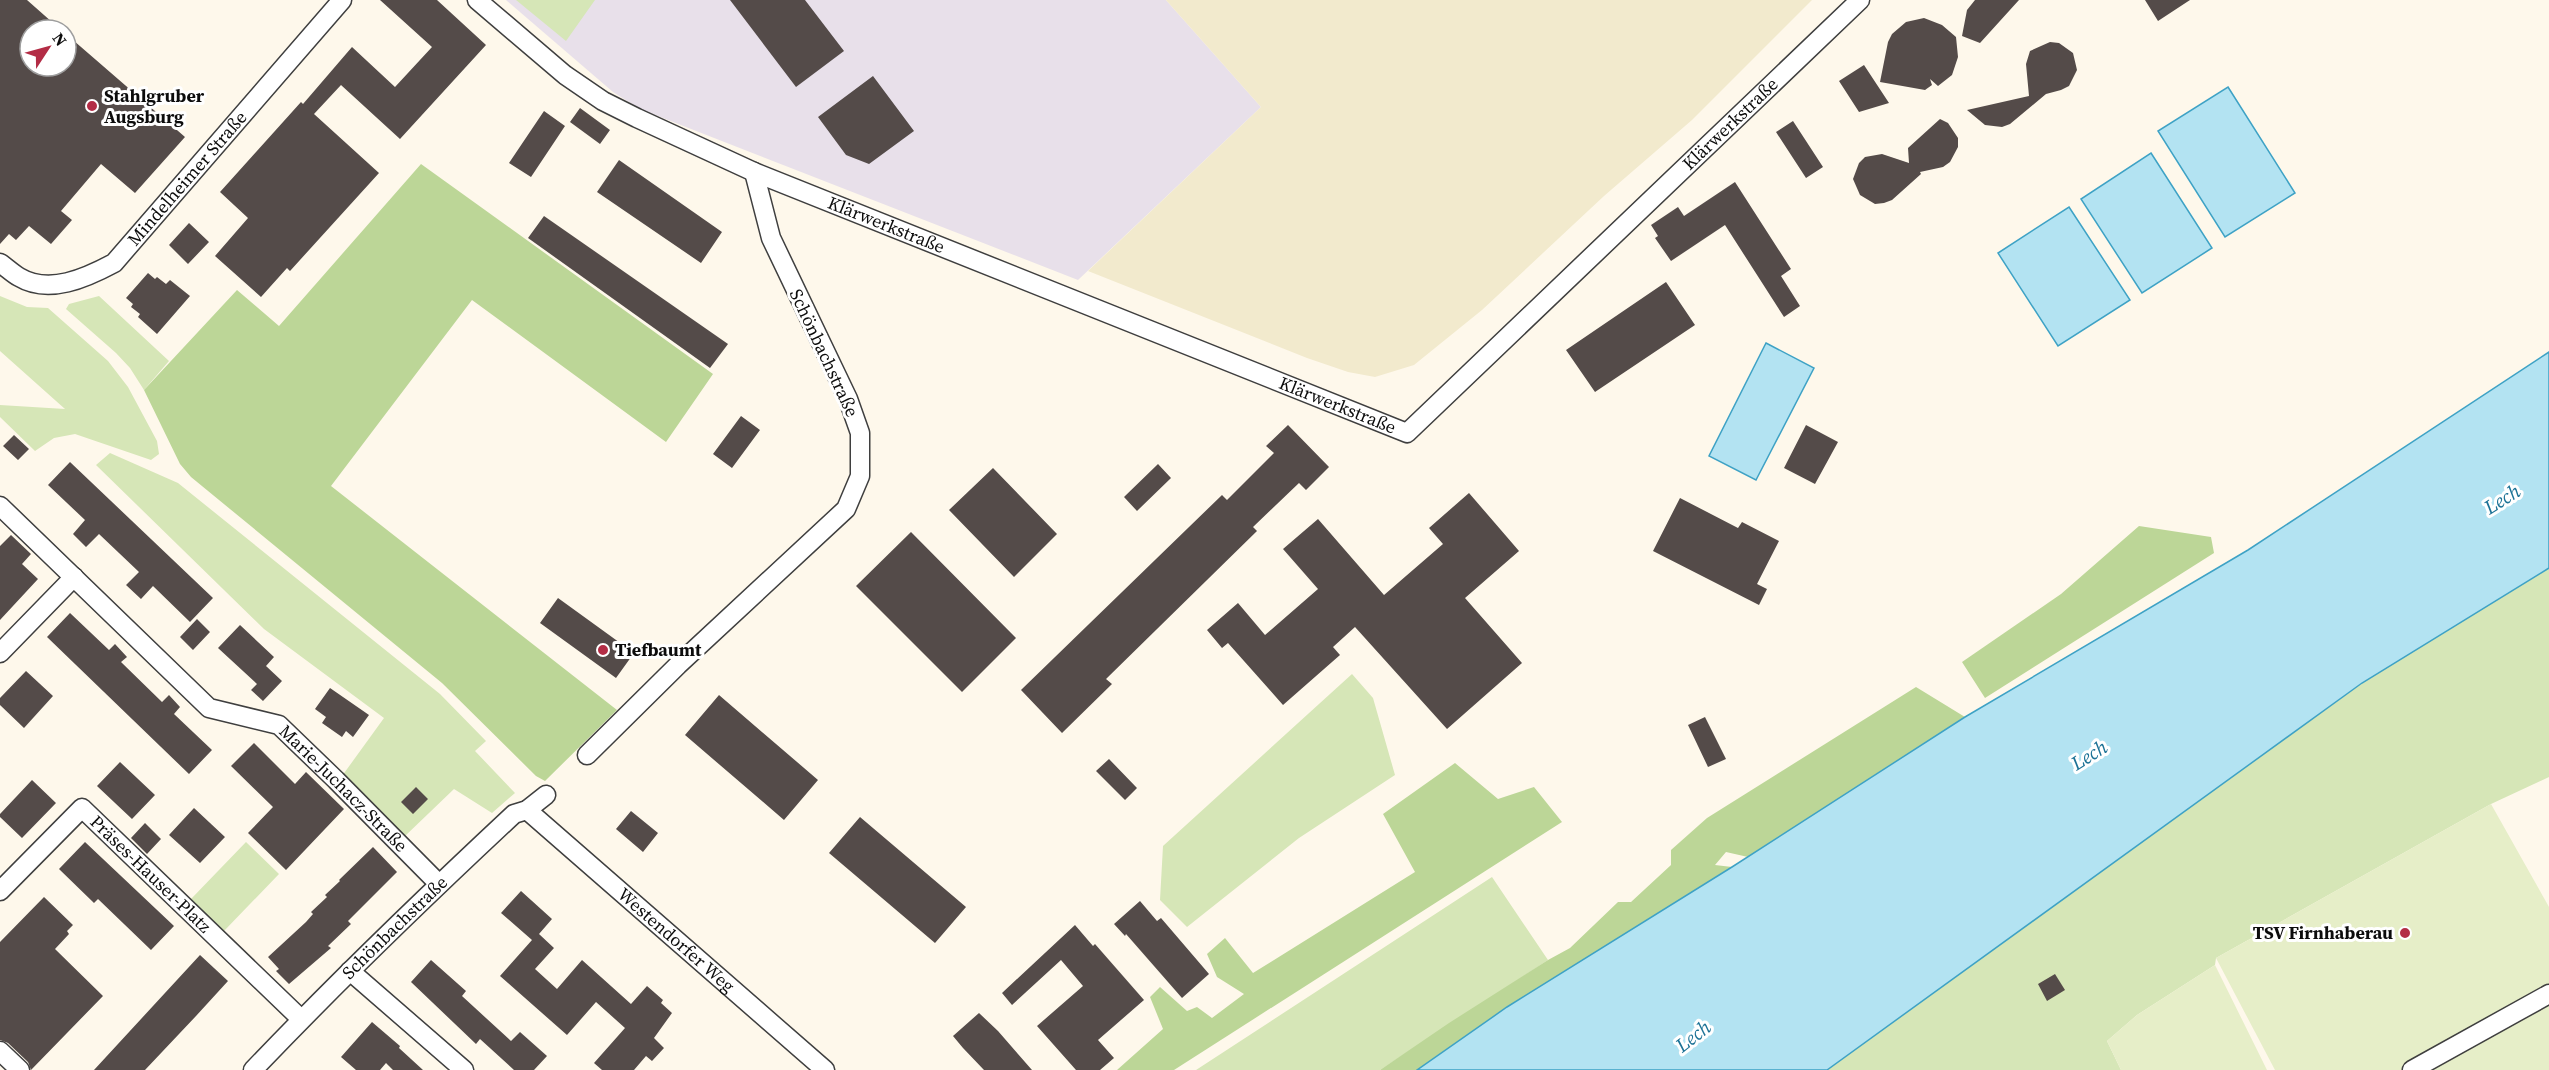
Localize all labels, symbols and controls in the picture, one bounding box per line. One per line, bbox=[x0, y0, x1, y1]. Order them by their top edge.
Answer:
north arrow bbox=[18, 18, 78, 78]
text: N bbox=[48, 28, 73, 51]
street label: Klärwerkstraße bbox=[1677, 72, 1783, 175]
place label: Stahlgruber Augsburg bbox=[104, 83, 205, 129]
marker: Stahlgruber Augsburg bbox=[85, 99, 99, 113]
street label: Mindelheimer Straße bbox=[121, 105, 252, 251]
street label: Klärwerkstraße bbox=[824, 190, 949, 259]
street label: Schönbachstraße bbox=[784, 285, 865, 421]
street label: Klärwerkstraße bbox=[1276, 370, 1400, 439]
water label: Lech bbox=[2478, 477, 2526, 522]
place label: Tiefbaumt bbox=[615, 637, 702, 662]
marker: Tiefbaumt bbox=[596, 643, 610, 657]
street label: Marie-Juchacz-Straße bbox=[274, 719, 413, 857]
water label: Lech bbox=[2065, 733, 2113, 778]
street label: Präses-Hauser-Platz bbox=[85, 809, 217, 938]
street label: Schönbachstraße bbox=[336, 870, 453, 984]
street label: Westendorfer Weg bbox=[613, 882, 740, 998]
place label: TSV Firnhaberau bbox=[2253, 920, 2393, 945]
marker: TSV Firnhaberau bbox=[2398, 926, 2412, 940]
water label: Lech bbox=[1669, 1013, 1717, 1059]

